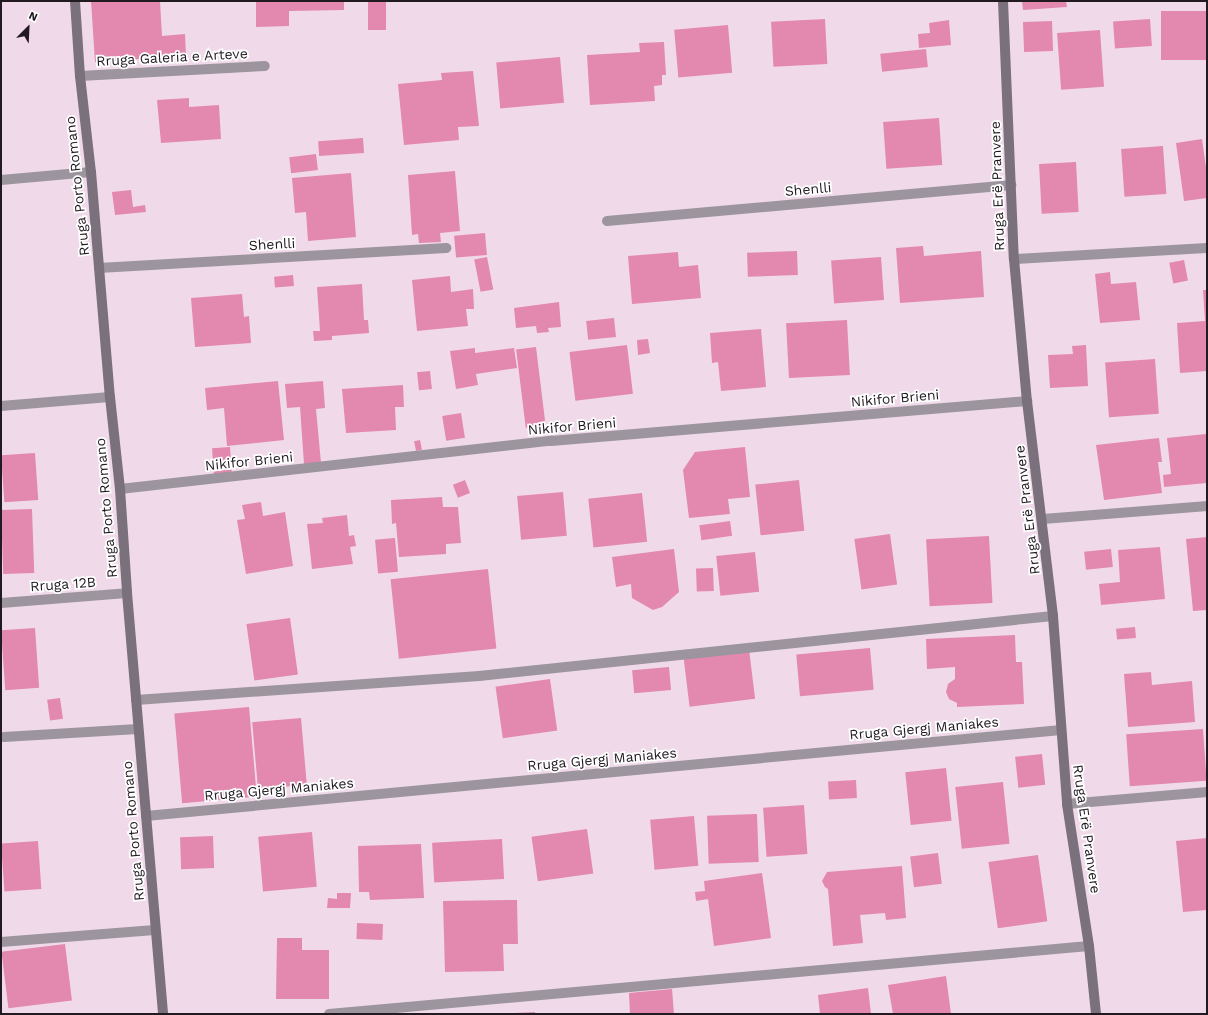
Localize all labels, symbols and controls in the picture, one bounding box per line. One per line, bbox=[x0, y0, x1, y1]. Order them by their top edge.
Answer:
north arrow bbox=[8, 8, 48, 48]
text: N bbox=[27, 9, 39, 24]
street label: Rruga Galeria e Arteve bbox=[95, 45, 249, 69]
street label: Rruga Porto Romano bbox=[61, 115, 93, 257]
street label: Rruga Erë Pranvere bbox=[986, 121, 1008, 251]
street label: Shenlli bbox=[784, 179, 832, 199]
street label: Shenlli bbox=[248, 234, 296, 254]
street label: Nikifor Brieni bbox=[850, 386, 940, 410]
street label: Nikifor Brieni bbox=[527, 414, 617, 438]
street label: Rruga Porto Romano bbox=[92, 437, 120, 579]
street label: Rruga Erë Pranvere bbox=[1011, 444, 1043, 576]
street label: Nikifor Brieni bbox=[204, 448, 294, 474]
street label: Rruga 12B bbox=[29, 573, 97, 595]
street label: Rruga Gjergj Maniakes bbox=[848, 713, 1000, 743]
street label: Rruga Gjergj Maniakes bbox=[526, 744, 678, 774]
street label: Rruga Porto Romano bbox=[119, 760, 147, 902]
street label: Rruga Erë Pranvere bbox=[1070, 763, 1104, 895]
street label: Rruga Gjergj Maniakes bbox=[203, 774, 355, 804]

